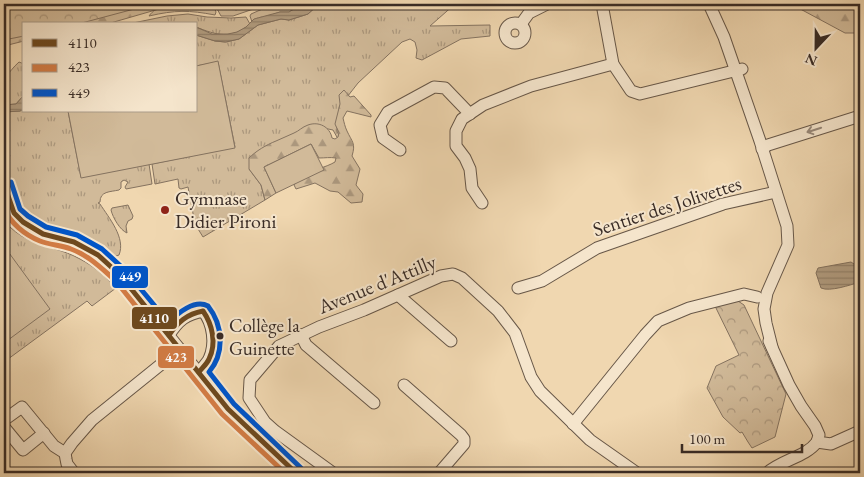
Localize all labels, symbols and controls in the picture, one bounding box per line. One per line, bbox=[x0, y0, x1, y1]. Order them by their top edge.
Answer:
legend bbox=[22, 22, 198, 112]
north arrow bbox=[792, 22, 842, 72]
text: 4110 bbox=[68, 33, 97, 52]
text: N bbox=[802, 49, 820, 71]
text: 423 bbox=[68, 57, 90, 76]
text: 449 bbox=[68, 83, 90, 102]
one-way arrow bbox=[806, 126, 822, 136]
street label: Sentier des Jolivettes bbox=[589, 170, 745, 242]
place label: Gymnase Didier Pironi bbox=[175, 185, 277, 234]
marker: Gymnase Didier Pironi bbox=[159, 204, 171, 216]
street label: Avenue d'Attilly bbox=[313, 248, 440, 320]
line badge: 449 bbox=[111, 265, 149, 289]
text: 449 bbox=[119, 267, 142, 285]
line badge: 4110 bbox=[131, 306, 178, 330]
text: 4110 bbox=[139, 309, 169, 327]
place label: Collège la Guinette bbox=[229, 313, 300, 361]
marker: Collège la Guinette bbox=[215, 331, 225, 341]
line badge: 423 bbox=[157, 345, 195, 369]
text: 423 bbox=[165, 348, 187, 366]
scale bar bbox=[682, 422, 802, 454]
text: 100 m bbox=[689, 429, 726, 448]

